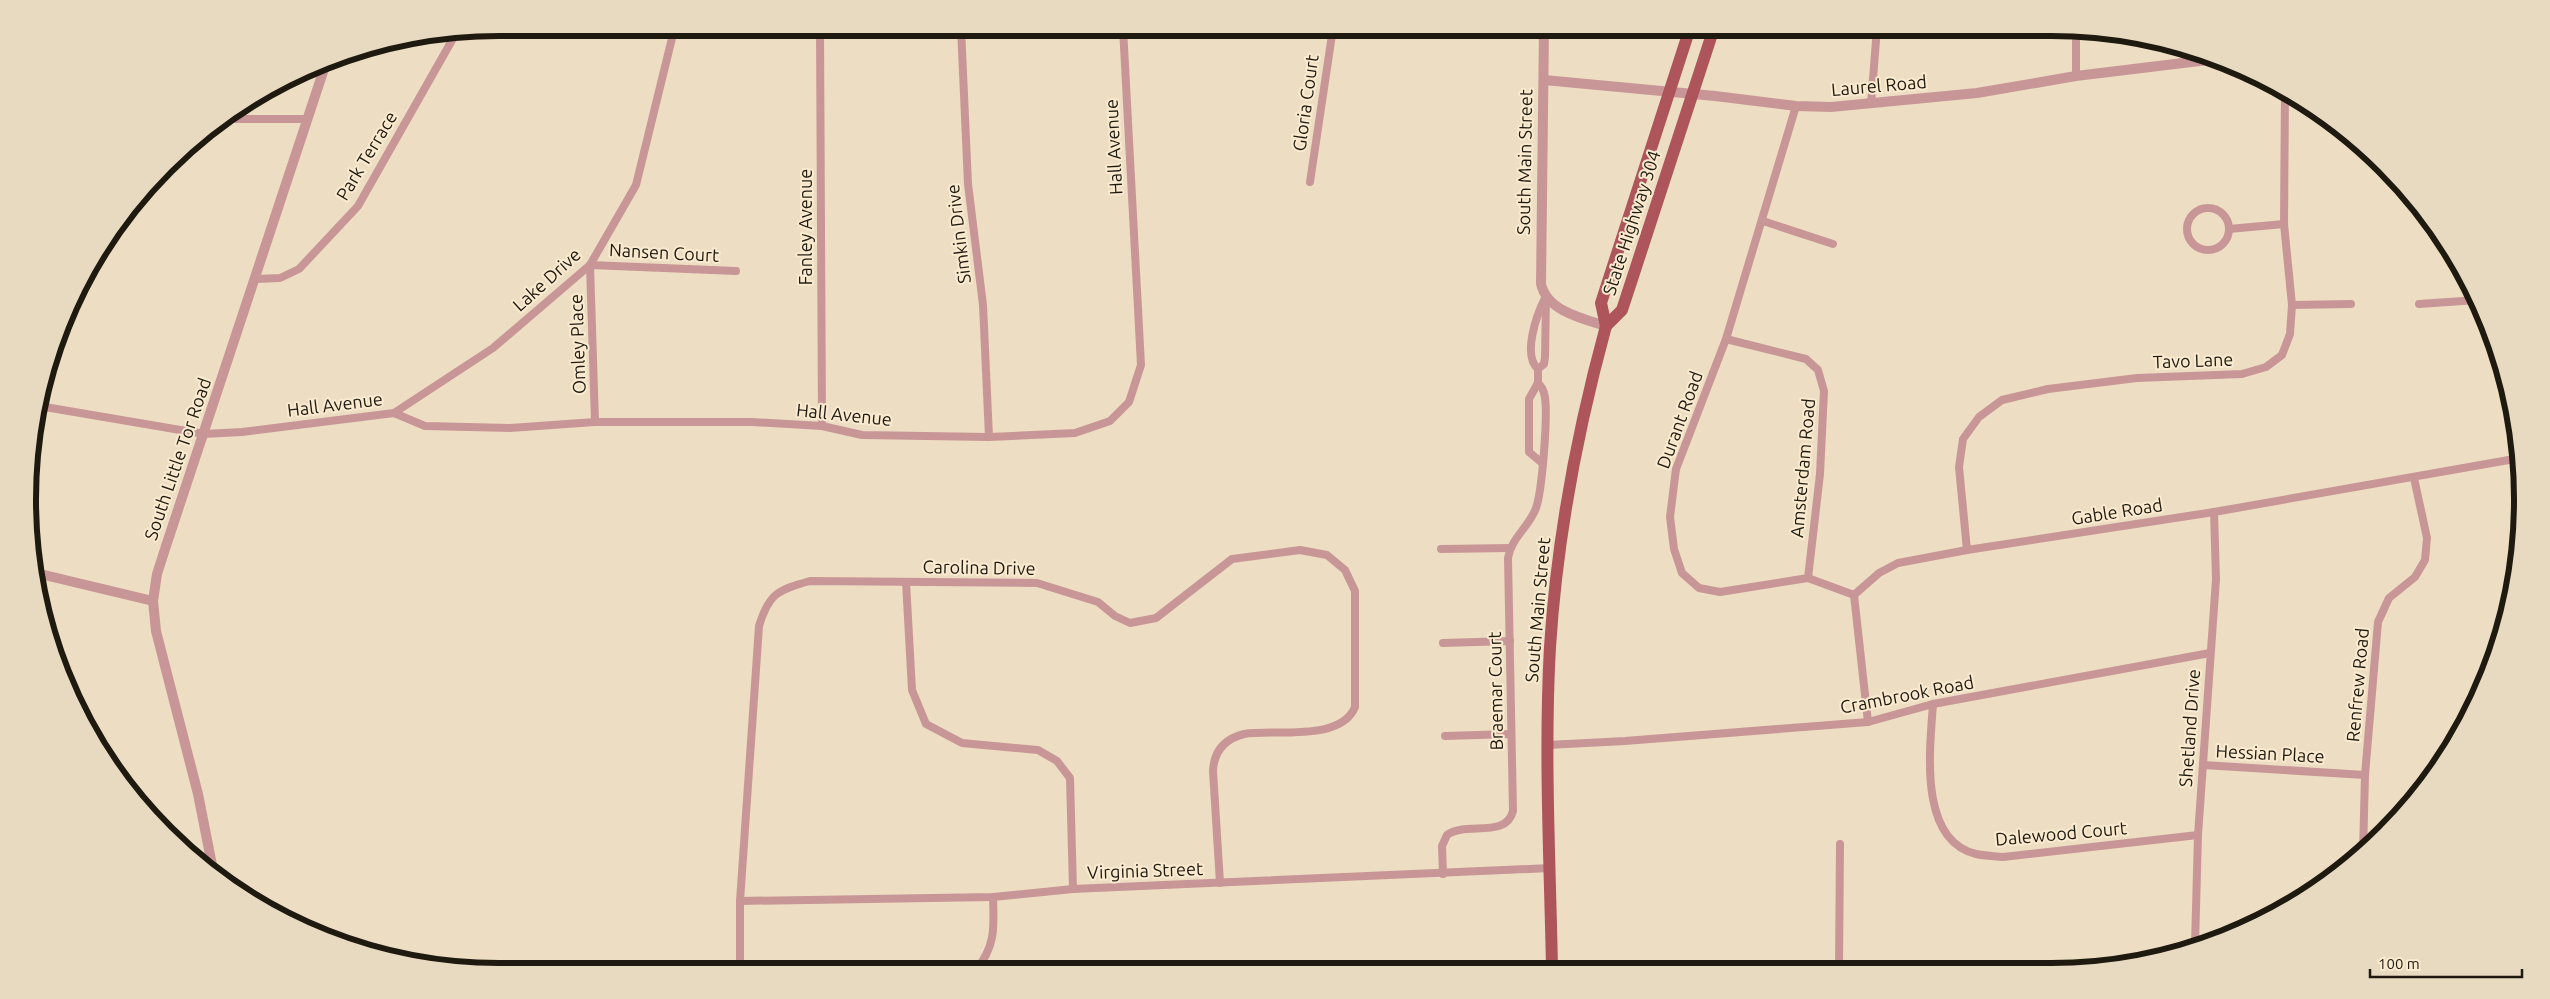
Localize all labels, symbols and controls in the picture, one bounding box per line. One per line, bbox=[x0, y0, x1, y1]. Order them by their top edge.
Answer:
street label: Gloria Court bbox=[1288, 53, 1322, 153]
street label: Laurel Road bbox=[1830, 71, 1927, 99]
street label: South Main Street bbox=[1513, 89, 1535, 235]
street label: Hall Avenue bbox=[1101, 99, 1125, 196]
street label: Park Terrace bbox=[332, 107, 400, 204]
street label: State Highway 304 bbox=[1598, 148, 1664, 297]
street label: Fanley Avenue bbox=[795, 169, 815, 285]
street label: Simkin Drive bbox=[942, 183, 974, 285]
street label: Nansen Court bbox=[608, 239, 720, 265]
street label: Lake Drive bbox=[508, 244, 584, 315]
street label: Omley Place bbox=[565, 294, 589, 394]
street label: Tavo Lane bbox=[2152, 349, 2234, 371]
street label: Durant Road bbox=[1652, 368, 1706, 471]
street label: South Little Tor Road bbox=[140, 375, 214, 542]
street label: Hall Avenue bbox=[286, 388, 384, 420]
street label: Amsterdam Road bbox=[1786, 397, 1818, 538]
street label: Hall Avenue bbox=[795, 399, 893, 429]
street label: Gable Road bbox=[2070, 494, 2164, 528]
street label: South Main Street bbox=[1521, 536, 1553, 683]
street label: Carolina Drive bbox=[922, 556, 1036, 578]
street label: Renfrew Road bbox=[2342, 627, 2372, 743]
street label: Braemar Court bbox=[1484, 631, 1506, 751]
street label: Shetland Drive bbox=[2175, 668, 2203, 788]
street label: Crambrook Road bbox=[1838, 671, 1975, 717]
street label: Hessian Place bbox=[2215, 740, 2325, 766]
street label: Dalewood Court bbox=[1994, 817, 2128, 849]
street label: Virginia Street bbox=[1087, 858, 1203, 882]
scale bar bbox=[2370, 946, 2522, 978]
text: 100 m bbox=[2378, 955, 2420, 972]

